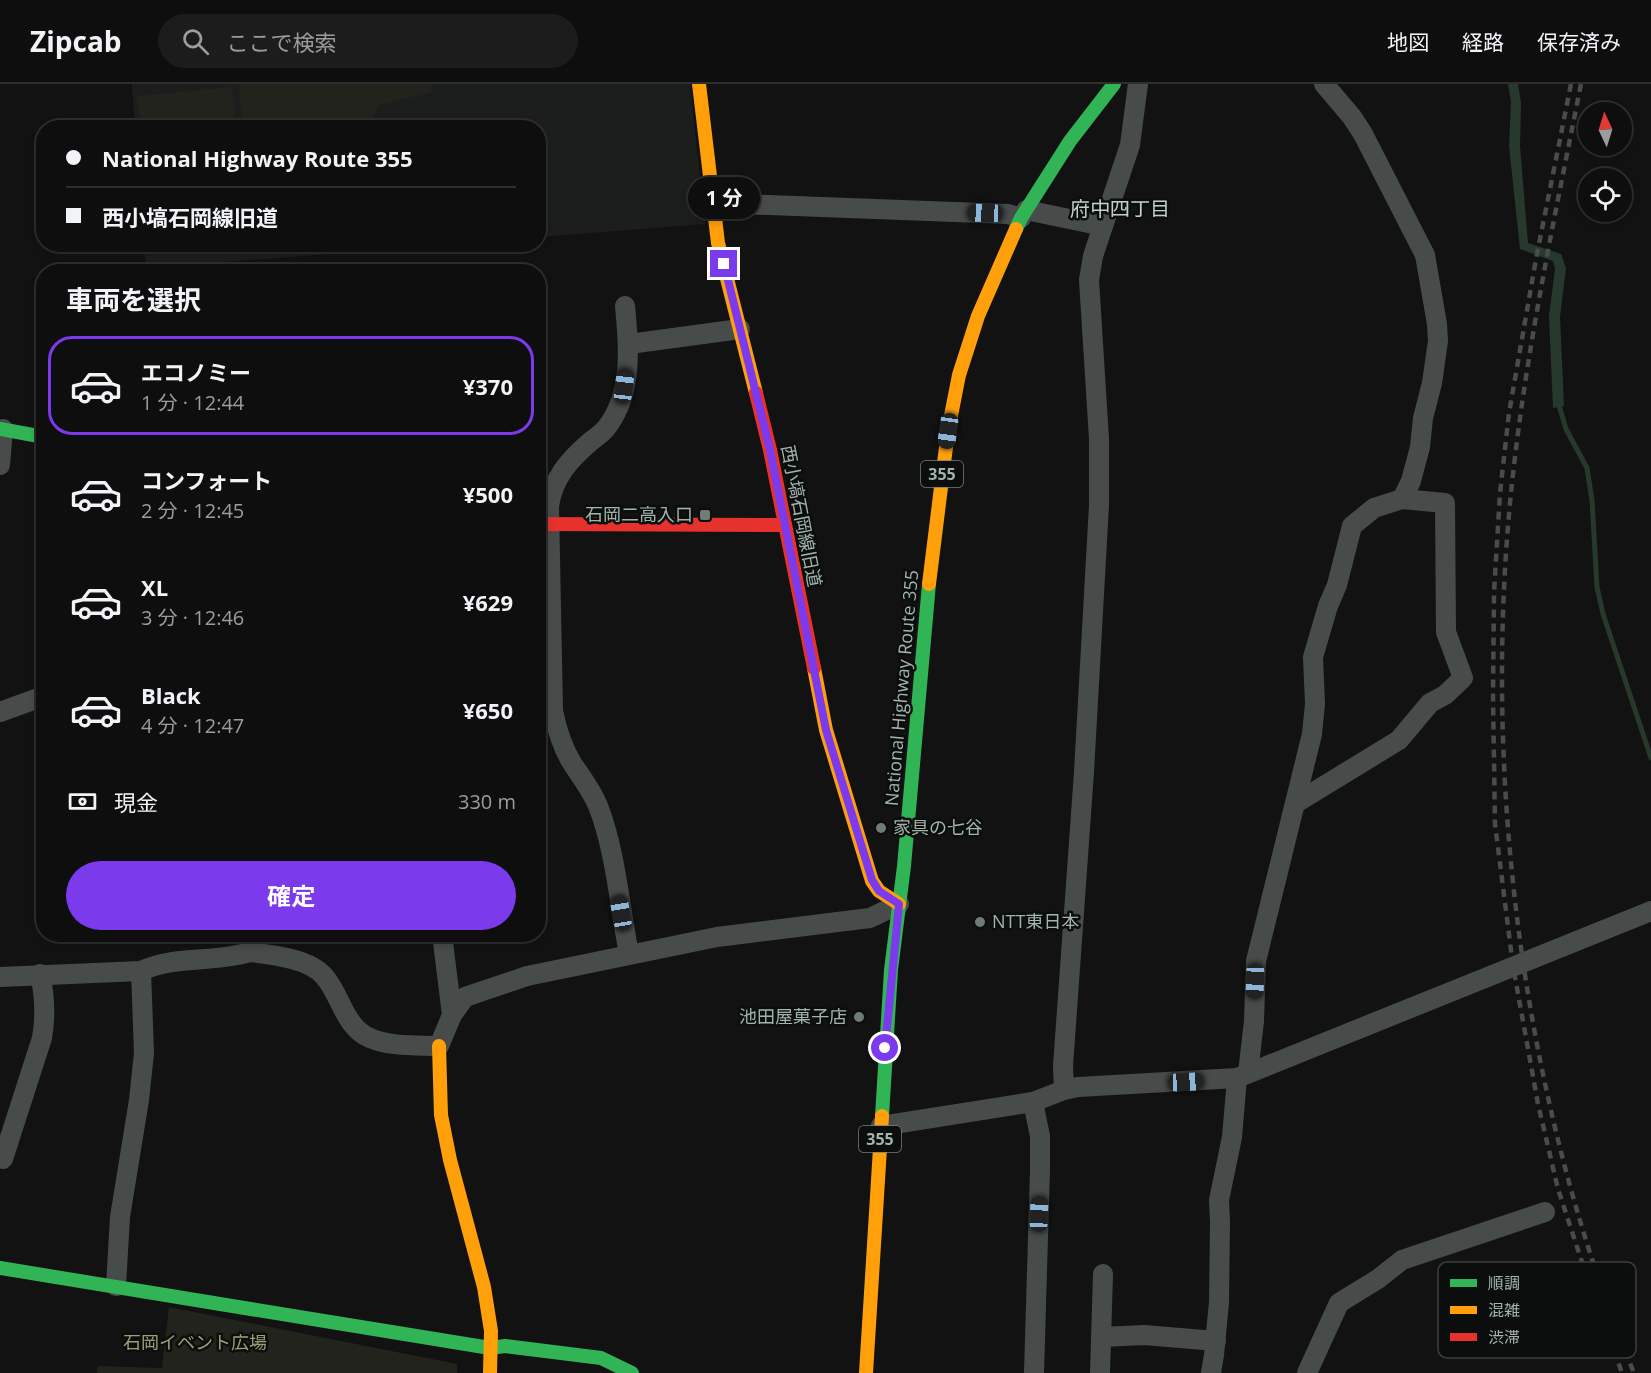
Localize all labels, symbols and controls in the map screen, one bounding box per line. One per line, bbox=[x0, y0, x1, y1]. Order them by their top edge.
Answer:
search box bbox=[158, 14, 578, 68]
text: Zipcab bbox=[30, 22, 122, 60]
icon: search bbox=[179, 25, 212, 58]
text: ここで検索 bbox=[227, 27, 337, 57]
text: 地図 bbox=[1387, 28, 1429, 56]
text: 経路 bbox=[1462, 28, 1504, 56]
text: 保存済み bbox=[1537, 28, 1621, 56]
north arrow bbox=[1578, 102, 1632, 156]
map controls bbox=[1578, 102, 1632, 222]
text: National Highway Route 355 bbox=[102, 143, 413, 173]
button: locate bbox=[1578, 168, 1632, 222]
callout: 1 分 bbox=[688, 177, 760, 219]
text: 1 分 bbox=[706, 184, 742, 211]
district label: 府中四丁目 bbox=[1070, 195, 1170, 222]
text: 西小塙石岡線旧道 bbox=[102, 202, 278, 232]
car bbox=[967, 203, 1003, 223]
route end bbox=[710, 250, 737, 277]
text: 車両を選択 bbox=[66, 281, 201, 318]
text: エコノミー bbox=[141, 357, 251, 387]
icon: car bbox=[69, 359, 123, 413]
car bbox=[613, 367, 635, 405]
text: ¥370 bbox=[463, 371, 513, 401]
text: 1 分 · 12:44 bbox=[141, 389, 244, 416]
car bbox=[937, 412, 959, 450]
street label: 西小塙石岡線旧道 bbox=[776, 443, 827, 589]
road number: 355 bbox=[921, 461, 963, 487]
text: コンフォート bbox=[141, 465, 272, 495]
icon: car bbox=[69, 467, 123, 521]
text: ¥500 bbox=[463, 479, 513, 509]
text: 2 分 · 12:45 bbox=[141, 497, 244, 524]
place label: 石岡二高入口 bbox=[585, 502, 693, 526]
marker: 石岡二高入口 bbox=[698, 508, 712, 522]
street label: National Highway Route 355 bbox=[879, 569, 923, 807]
text: XL bbox=[141, 572, 168, 602]
icon: car bbox=[69, 575, 123, 629]
text: ¥629 bbox=[463, 587, 513, 617]
text: 3 分 · 12:46 bbox=[141, 604, 244, 631]
text: Black bbox=[141, 680, 201, 710]
icon: car bbox=[69, 683, 123, 737]
text: ¥650 bbox=[463, 695, 513, 725]
text: 4 分 · 12:47 bbox=[141, 712, 244, 739]
icon: cash bbox=[66, 785, 99, 818]
text: 現金 bbox=[114, 787, 158, 817]
text: 330 m bbox=[458, 788, 516, 815]
place label: 家具の七谷 bbox=[893, 815, 983, 839]
marker: 家具の七谷 bbox=[874, 821, 888, 835]
button: 確定 bbox=[66, 861, 516, 930]
car bbox=[609, 894, 633, 932]
place label: NTT東日本 bbox=[992, 909, 1079, 933]
marker: NTT東日本 bbox=[973, 915, 987, 929]
car bbox=[1245, 963, 1265, 999]
place label: 池田屋菓子店 bbox=[739, 1004, 847, 1028]
marker: 池田屋菓子店 bbox=[852, 1010, 866, 1024]
route start bbox=[871, 1034, 898, 1061]
car bbox=[1168, 1072, 1204, 1092]
road number: 355 bbox=[859, 1126, 901, 1152]
car bbox=[1029, 1196, 1049, 1232]
legend bbox=[1438, 1262, 1636, 1358]
text: 順調 bbox=[1488, 1272, 1520, 1294]
text: 混雑 bbox=[1488, 1299, 1520, 1321]
text: 渋滞 bbox=[1488, 1326, 1520, 1348]
park label: 石岡イベント広場 bbox=[123, 1330, 267, 1354]

